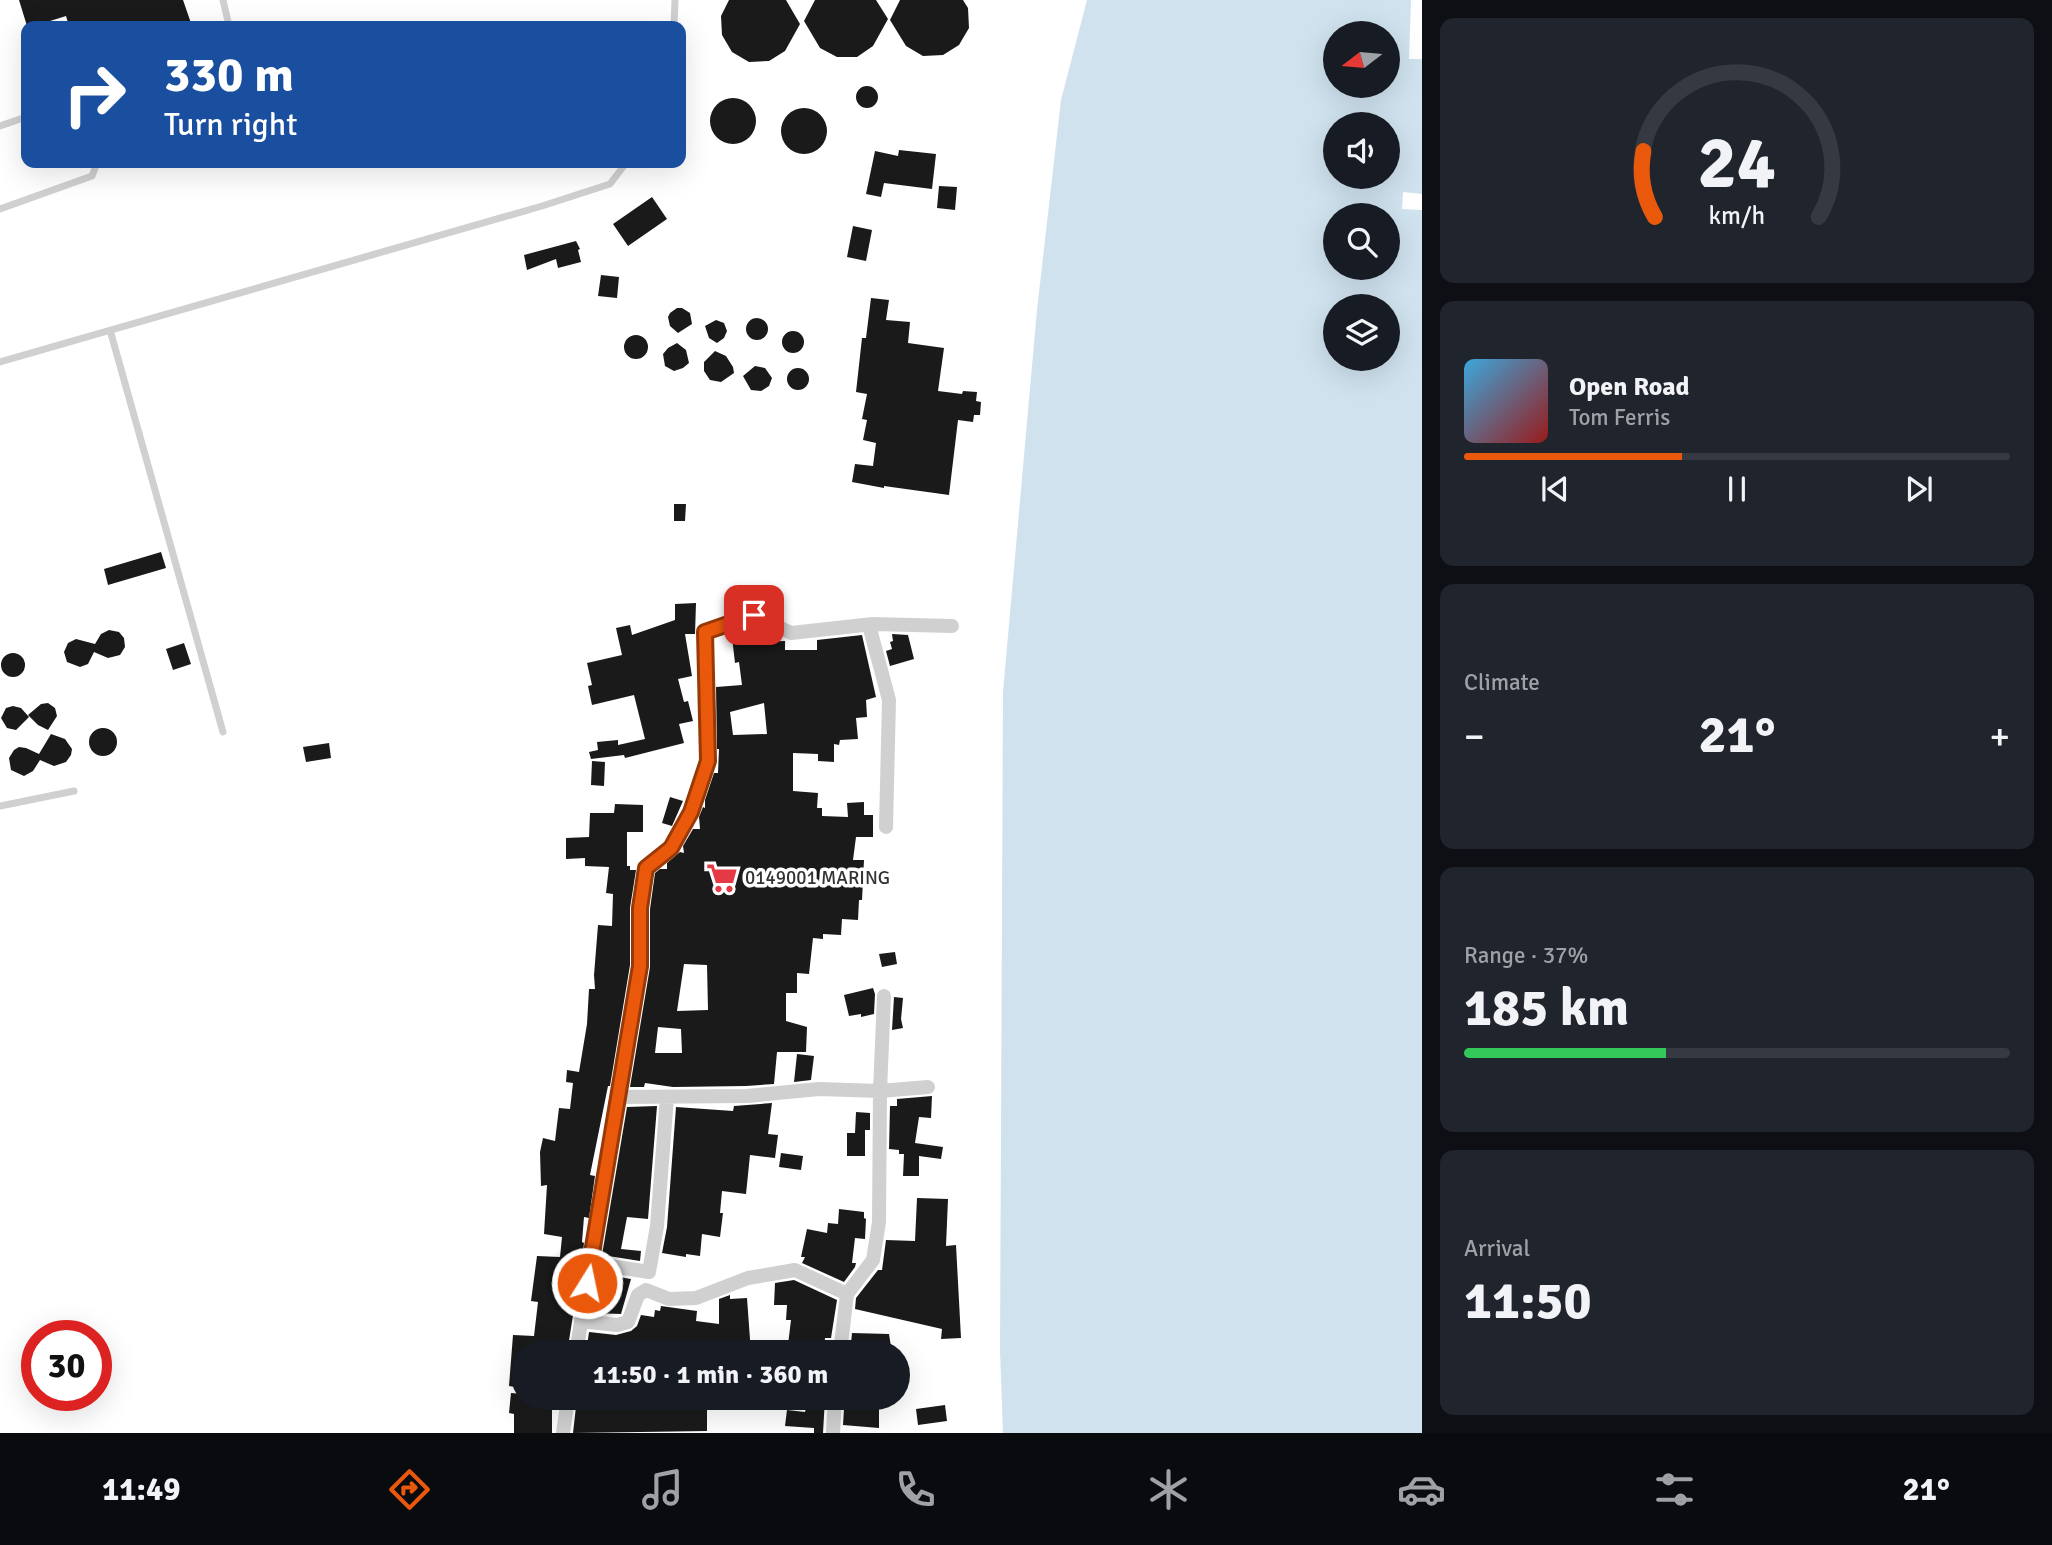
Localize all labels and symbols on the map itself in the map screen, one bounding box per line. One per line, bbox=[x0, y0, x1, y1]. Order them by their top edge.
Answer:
north arrow bbox=[1323, 21, 1400, 98]
pin bbox=[724, 585, 784, 645]
supermarket icon: 0149001 MARING bbox=[705, 861, 739, 895]
place label: 0149001 MARING bbox=[745, 866, 890, 890]
position arrow bbox=[550, 1246, 624, 1320]
speed limit sign: 30 bbox=[21, 1320, 112, 1411]

